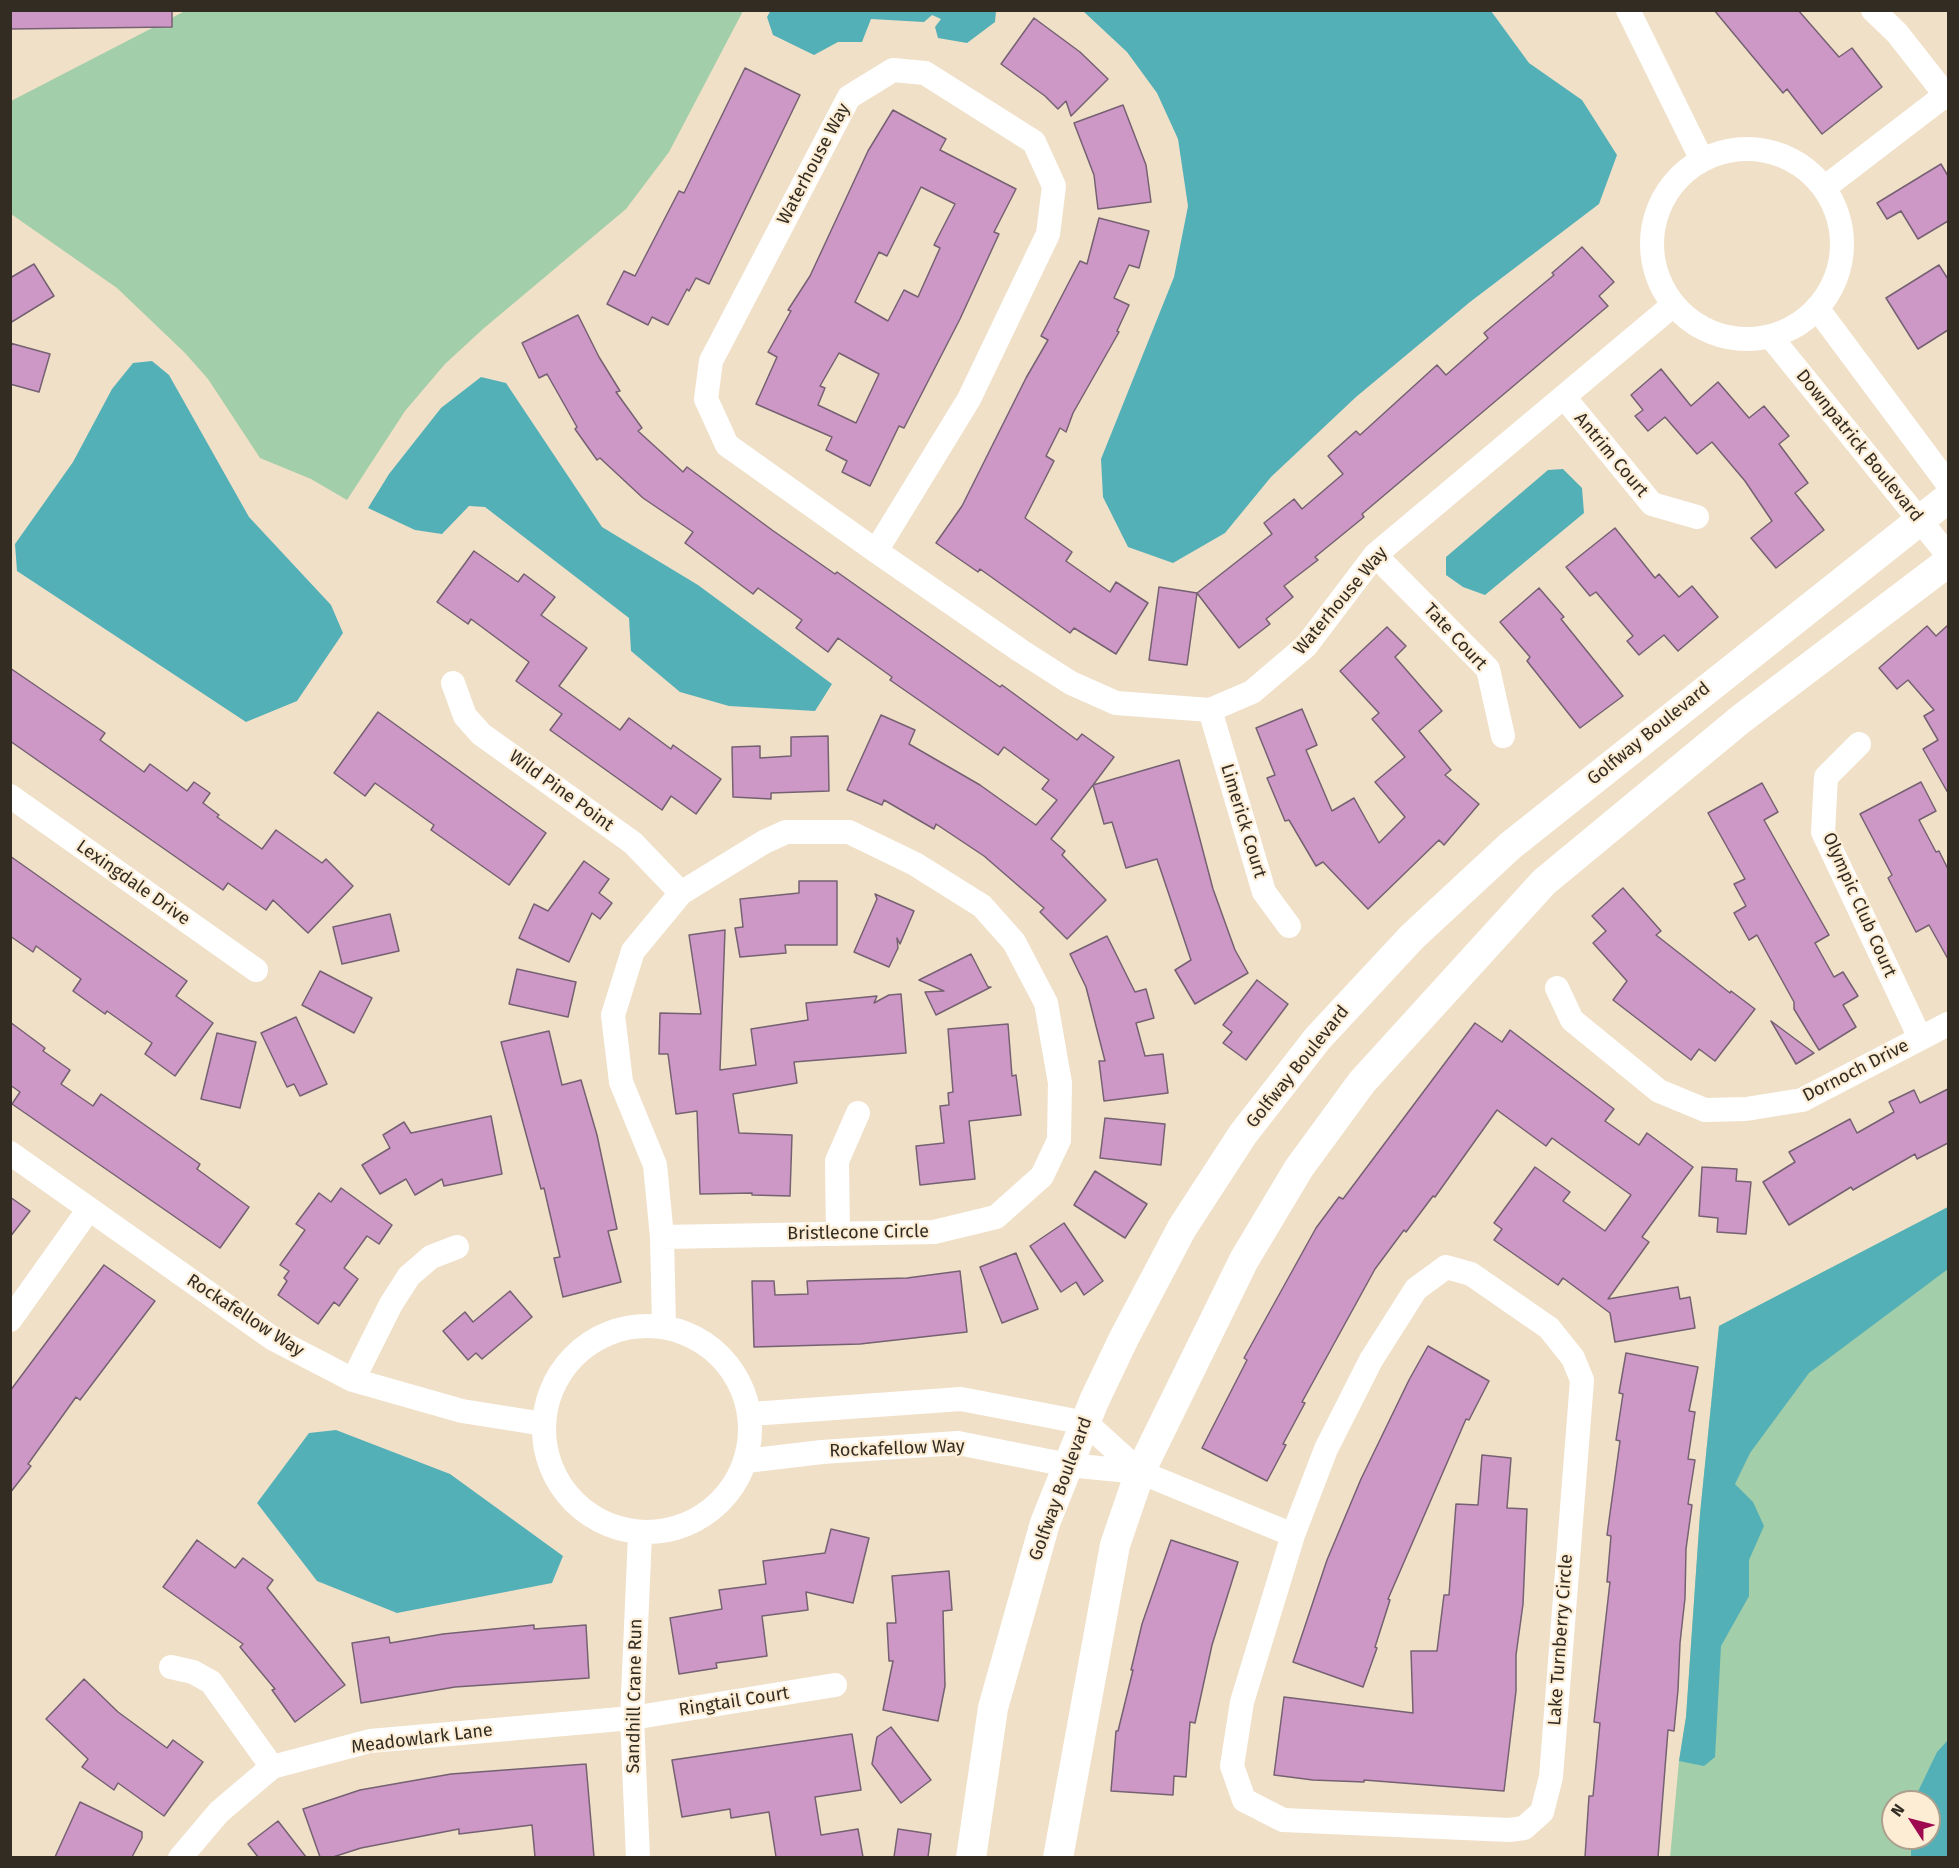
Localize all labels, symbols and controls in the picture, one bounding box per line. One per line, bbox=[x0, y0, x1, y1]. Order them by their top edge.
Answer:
street label: Waterhouse Way bbox=[773, 100, 855, 228]
street label: Downpatrick Boulevard bbox=[1791, 366, 1927, 526]
street label: Antrim Court bbox=[1569, 408, 1653, 502]
street label: Waterhouse Way bbox=[1290, 543, 1392, 659]
street label: Tate Court bbox=[1419, 599, 1491, 675]
street label: Golfway Boulevard bbox=[1583, 678, 1715, 790]
street label: Wild Pine Point bbox=[505, 746, 617, 836]
street label: Limerick Court bbox=[1215, 761, 1271, 881]
street label: Olympic Club Court bbox=[1817, 829, 1901, 981]
street label: Lexingdale Drive bbox=[72, 836, 194, 930]
street label: Golfway Boulevard bbox=[1242, 1001, 1354, 1133]
street label: Dornoch Drive bbox=[1799, 1035, 1913, 1107]
street label: Bristlecone Circle bbox=[787, 1221, 929, 1245]
street label: Rockafellow Way bbox=[182, 1270, 308, 1362]
street label: Golfway Boulevard bbox=[1025, 1414, 1097, 1564]
street label: Rockafellow Way bbox=[829, 1436, 965, 1462]
street label: Lake Turnberry Circle bbox=[1544, 1553, 1578, 1727]
street label: Sandhill Crane Run bbox=[623, 1618, 647, 1774]
street label: Ringtail Court bbox=[677, 1683, 791, 1721]
street label: Meadowlark Lane bbox=[350, 1720, 494, 1758]
north arrow bbox=[1881, 1790, 1941, 1850]
text: N bbox=[1887, 1800, 1908, 1820]

